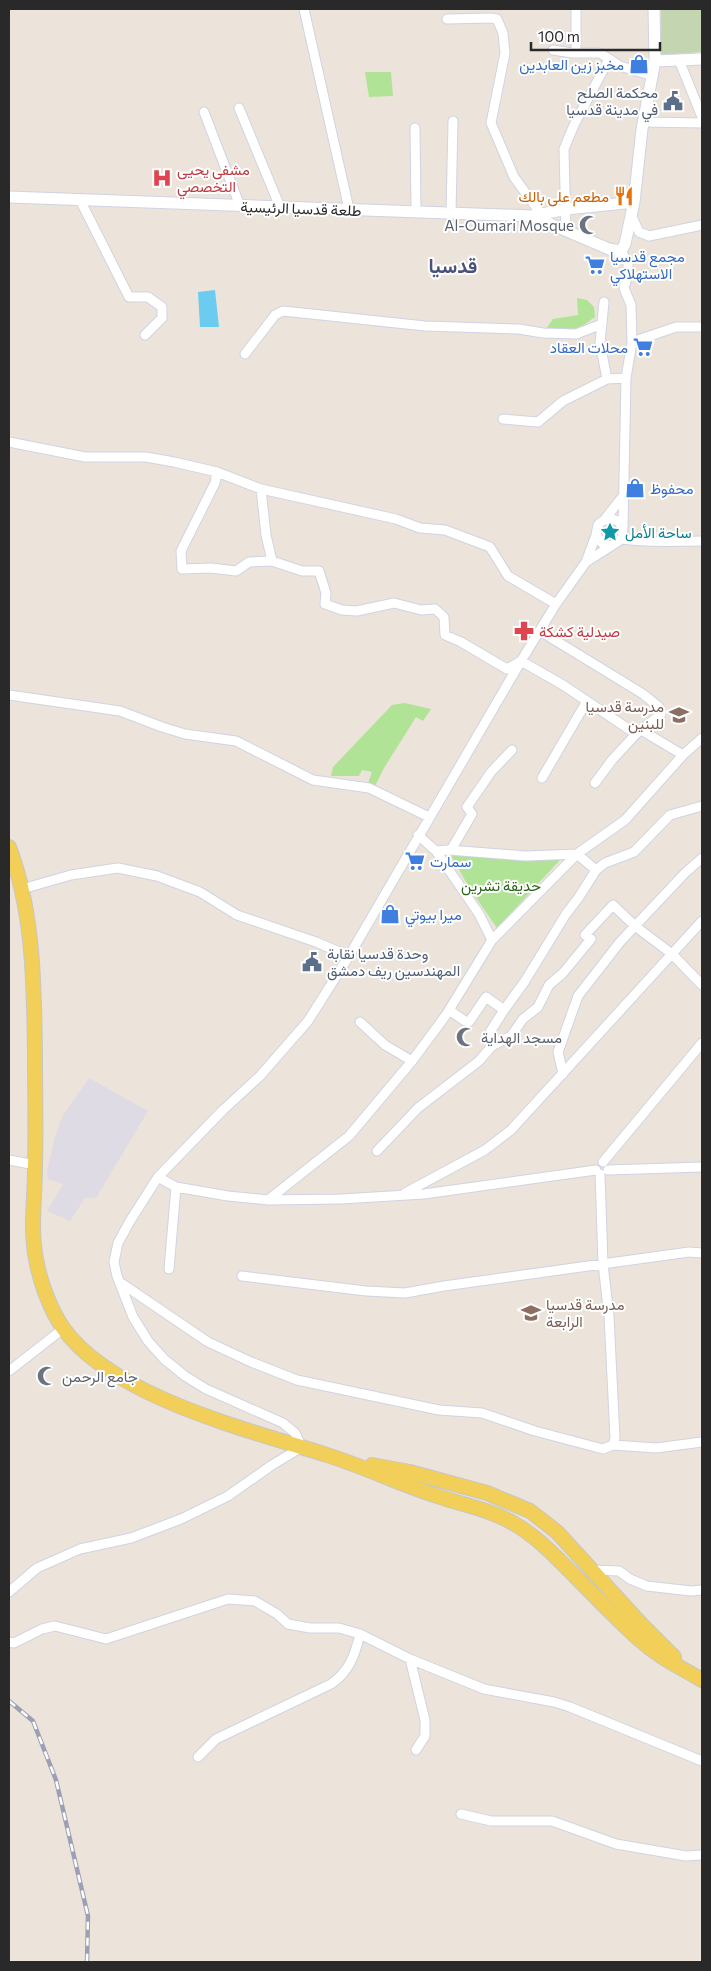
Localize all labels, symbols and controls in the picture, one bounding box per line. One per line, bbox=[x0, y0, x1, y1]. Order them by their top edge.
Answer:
scale bar bbox=[531, 20, 660, 52]
text: 100 m bbox=[538, 27, 580, 45]
shop icon: مخبز زين العابدين bbox=[628, 53, 650, 75]
place label: مخبز زين العابدين bbox=[519, 55, 624, 75]
place label: محكمة الصلح في مدينة قدسيا bbox=[566, 83, 658, 123]
public building icon: محكمة الصلح في مدينة قدسيا bbox=[662, 90, 684, 112]
place label: مشفى يحيى التخصصي bbox=[177, 160, 250, 200]
hospital icon: مشفى يحيى التخصصي bbox=[151, 167, 173, 189]
restaurant icon: مطعم على بالك bbox=[613, 185, 635, 207]
place label: مطعم على بالك bbox=[518, 187, 609, 207]
street label: طلعة قدسيا الرئيسية bbox=[240, 197, 362, 220]
mosque icon: Al-Oumari Mosque bbox=[578, 214, 600, 236]
place label: Al-Oumari Mosque bbox=[444, 216, 574, 234]
place label: مجمع قدسيا الاستهلاكي bbox=[610, 247, 685, 287]
district label: قدسيا bbox=[429, 253, 477, 278]
supermarket icon: مجمع قدسيا الاستهلاكي bbox=[584, 254, 606, 276]
supermarket icon: محلات العقاد bbox=[632, 336, 654, 358]
place label: محلات العقاد bbox=[550, 338, 628, 356]
shop icon: محفوظ bbox=[624, 477, 646, 499]
place label: محفوظ bbox=[650, 479, 693, 498]
place icon: ساحة الأمل bbox=[599, 521, 621, 543]
place label: ساحة الأمل bbox=[625, 523, 692, 542]
pharmacy icon: صيدلية كشكة bbox=[513, 620, 535, 642]
place label: صيدلية كشكة bbox=[539, 622, 620, 641]
place label: مدرسة قدسيا للبنين bbox=[586, 697, 664, 734]
school or university icon: مدرسة قدسيا للبنين bbox=[668, 704, 690, 726]
supermarket icon: سمارت bbox=[404, 850, 426, 872]
place label: سمارت bbox=[430, 852, 472, 871]
park label: حديقة تشرين bbox=[461, 876, 541, 896]
shop icon: ميرا بيوتي bbox=[379, 903, 401, 925]
place label: ميرا بيوتي bbox=[405, 905, 462, 928]
place label: وحدة قدسيا نقابة المهندسين ريف دمشق bbox=[327, 944, 460, 981]
public building icon: وحدة قدسيا نقابة المهندسين ريف دمشق bbox=[301, 951, 323, 973]
mosque icon: مسجد الهداية bbox=[455, 1026, 477, 1048]
place label: مسجد الهداية bbox=[481, 1028, 562, 1047]
place label: مدرسة قدسيا الرابعة bbox=[546, 1295, 624, 1331]
school or university icon: مدرسة قدسيا الرابعة bbox=[520, 1302, 542, 1324]
mosque icon: جامع الرحمن bbox=[36, 1365, 58, 1387]
place label: جامع الرحمن bbox=[62, 1367, 138, 1388]

